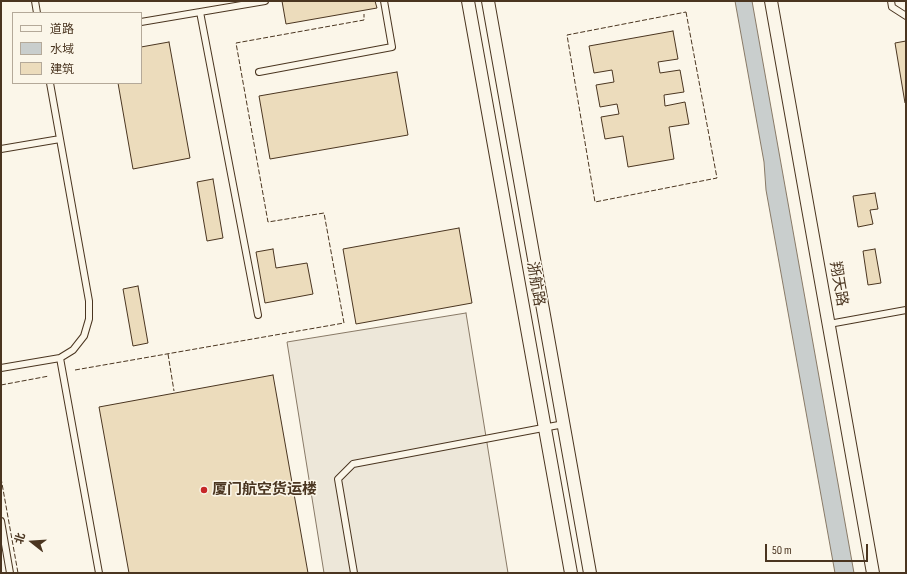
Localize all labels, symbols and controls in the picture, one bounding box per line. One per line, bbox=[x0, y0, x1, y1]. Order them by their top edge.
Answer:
legend bbox=[12, 12, 142, 84]
text: 道路 bbox=[50, 22, 74, 37]
text: 水域 bbox=[50, 42, 74, 57]
text: 建筑 bbox=[50, 62, 74, 77]
street label: 浙航路 bbox=[522, 260, 548, 308]
street label: 翔天路 bbox=[825, 260, 851, 308]
place label: 厦门航空货运楼 bbox=[212, 481, 317, 499]
marker: 厦门航空货运楼 bbox=[199, 485, 209, 495]
north arrow bbox=[12, 522, 52, 562]
text: 北 bbox=[12, 531, 28, 546]
scale bar bbox=[767, 536, 870, 562]
text: 50 m bbox=[772, 543, 792, 558]

